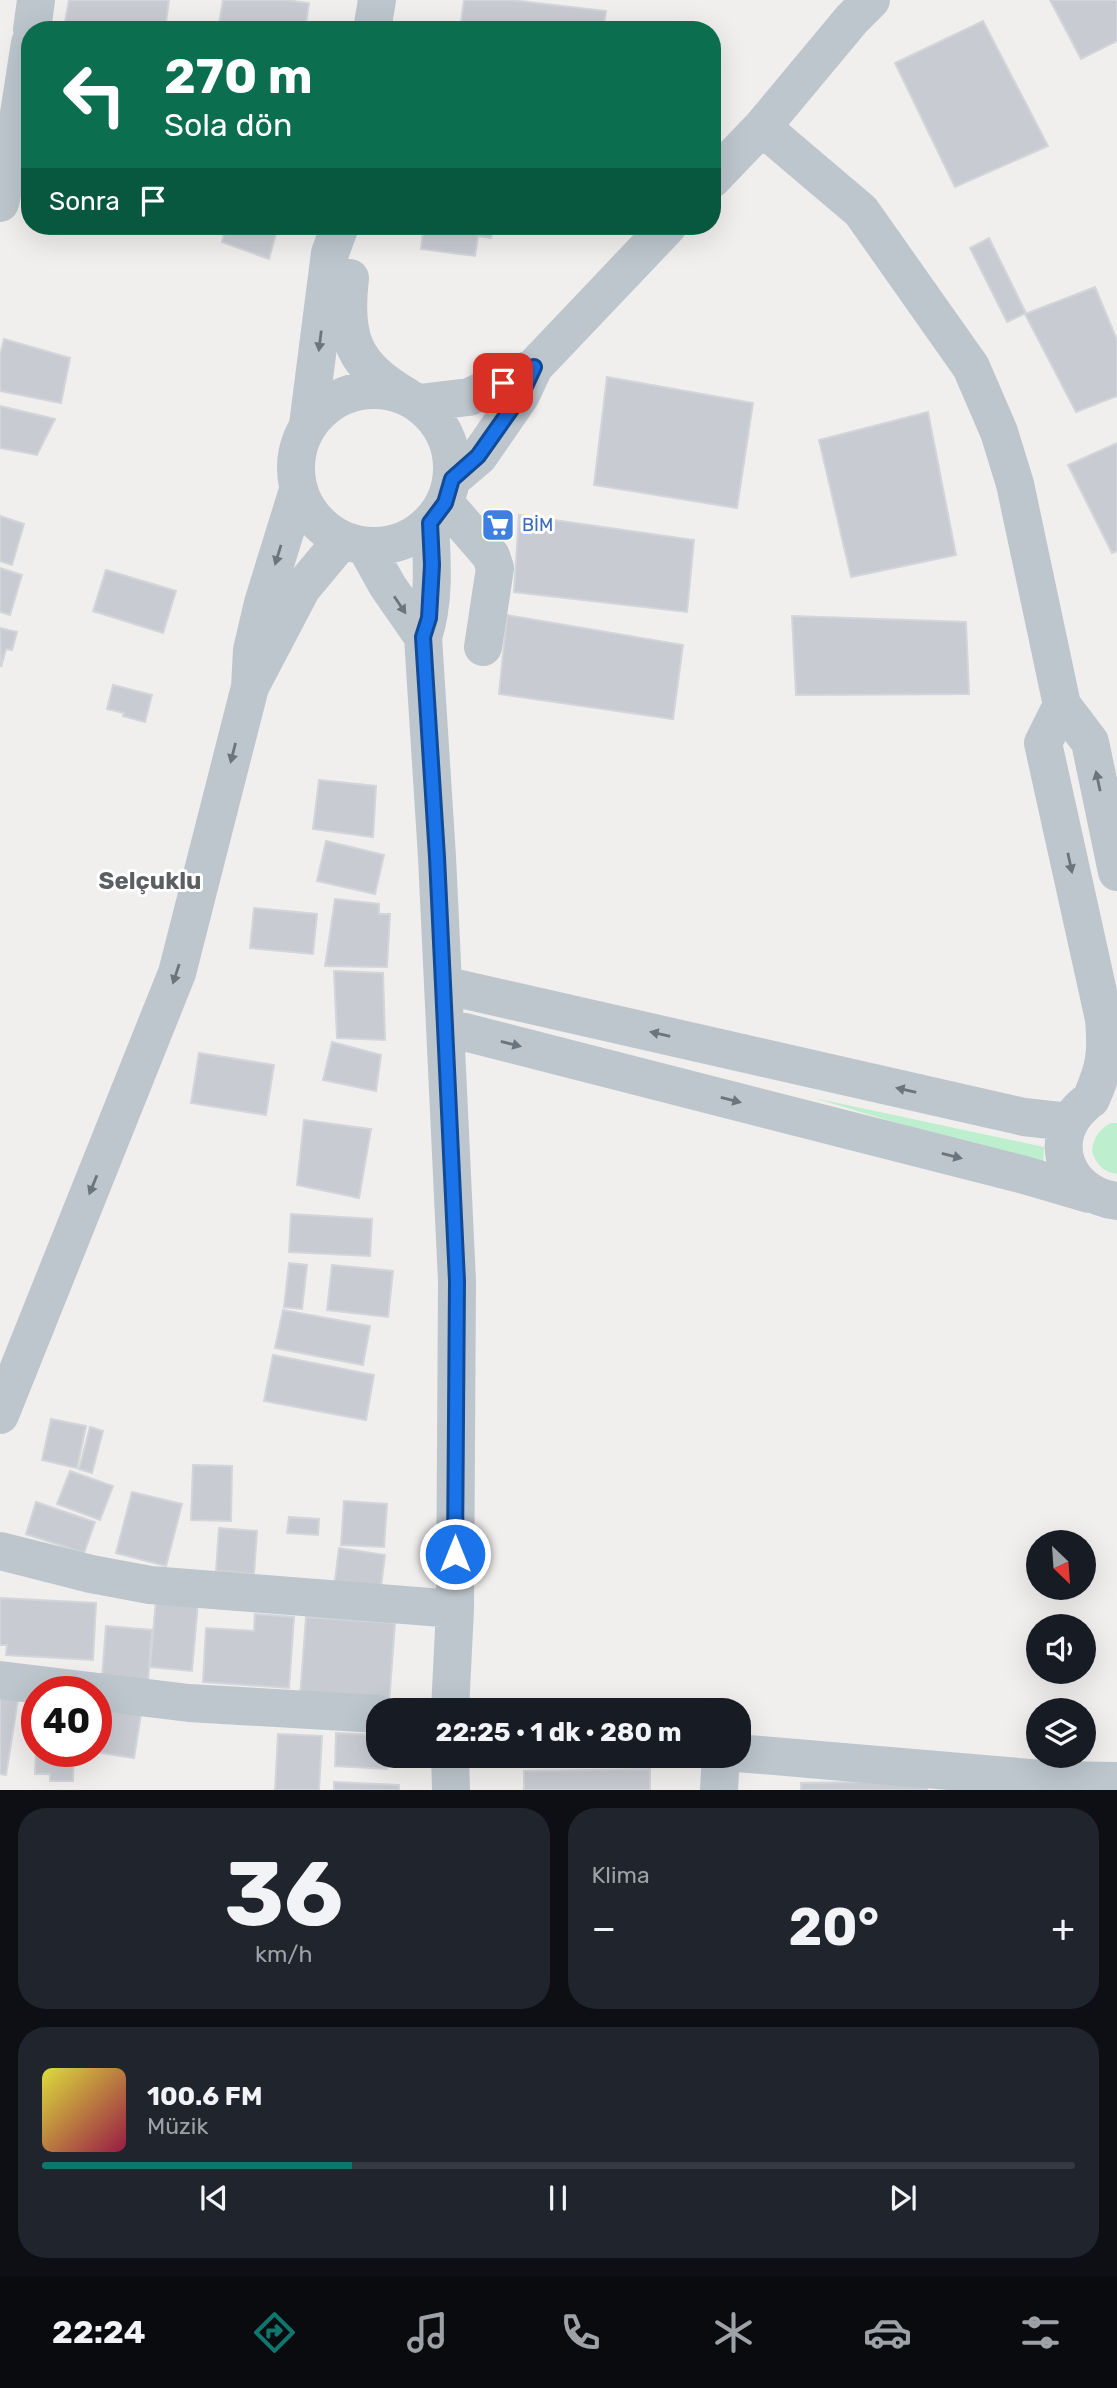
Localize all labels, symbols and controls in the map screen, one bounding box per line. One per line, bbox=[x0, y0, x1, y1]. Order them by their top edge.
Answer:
text: 270 m bbox=[164, 47, 313, 105]
icon: left bbox=[49, 49, 140, 140]
text: Sola dön bbox=[164, 106, 292, 144]
icon: arrive bbox=[134, 182, 172, 220]
text: Sonra bbox=[49, 186, 120, 217]
one-way arrow bbox=[314, 330, 325, 352]
pin bbox=[473, 353, 533, 413]
icon: arrive bbox=[484, 364, 522, 402]
supermarket icon: BİM bbox=[479, 506, 517, 544]
place label: BİM bbox=[522, 514, 553, 536]
one-way arrow bbox=[272, 545, 282, 566]
one-way arrow bbox=[393, 596, 407, 614]
one-way arrow bbox=[227, 743, 238, 765]
one-way arrow bbox=[1093, 770, 1104, 792]
one-way arrow bbox=[1064, 852, 1075, 874]
district label: Selçuklu bbox=[99, 867, 201, 895]
one-way arrow bbox=[171, 963, 181, 984]
one-way arrow bbox=[649, 1028, 671, 1039]
one-way arrow bbox=[500, 1039, 522, 1050]
one-way arrow bbox=[895, 1084, 917, 1095]
one-way arrow bbox=[721, 1095, 743, 1106]
one-way arrow bbox=[941, 1151, 963, 1162]
one-way arrow bbox=[87, 1175, 98, 1196]
position arrow bbox=[418, 1517, 492, 1591]
north arrow bbox=[1026, 1530, 1096, 1600]
map controls bbox=[1026, 1530, 1096, 1768]
button: sound bbox=[1026, 1614, 1096, 1684]
speed limit sign: 40 bbox=[21, 1676, 112, 1767]
button: layers bbox=[1026, 1698, 1096, 1768]
text: 22:25 · 1 dk · 280 m bbox=[436, 1717, 681, 1748]
text: 36 bbox=[224, 1840, 343, 1948]
text: Klima bbox=[592, 1861, 650, 1889]
text: 20° bbox=[788, 1896, 879, 1958]
text: − bbox=[592, 1905, 616, 1951]
text: + bbox=[1051, 1905, 1075, 1951]
text: km/h bbox=[255, 1940, 312, 1968]
text: 100.6 FM bbox=[147, 2081, 262, 2112]
text: Müzik bbox=[147, 2112, 208, 2140]
icon: previous bbox=[195, 2179, 233, 2217]
icon: pause bbox=[539, 2179, 577, 2217]
icon: next bbox=[884, 2179, 922, 2217]
icon: directions bbox=[250, 2308, 299, 2357]
icon: music bbox=[403, 2308, 452, 2357]
icon: phone bbox=[556, 2308, 605, 2357]
icon: climate bbox=[709, 2308, 758, 2357]
icon: car bbox=[863, 2308, 912, 2357]
icon: filters bbox=[1016, 2308, 1065, 2357]
text: 22:24 bbox=[52, 2313, 146, 2351]

